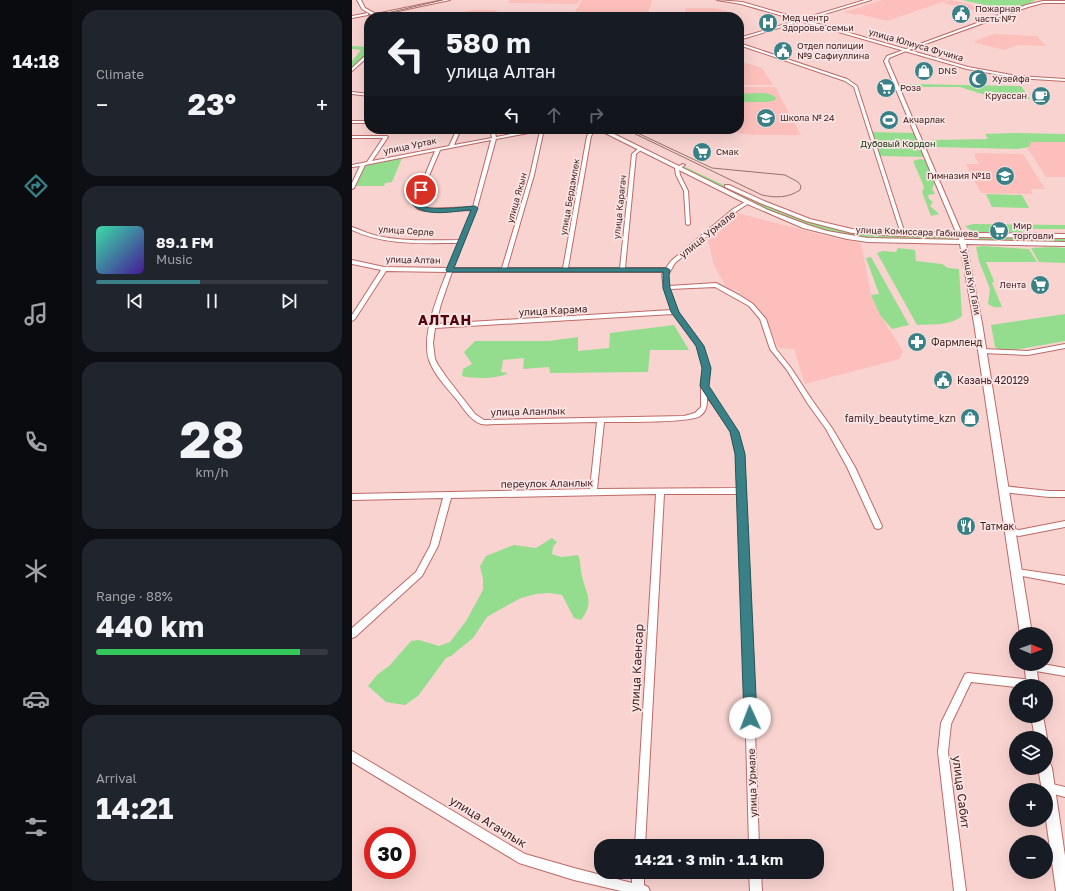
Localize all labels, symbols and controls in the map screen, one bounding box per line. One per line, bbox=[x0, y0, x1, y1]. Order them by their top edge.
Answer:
public building icon: Пожарная часть №7 bbox=[950, 3, 972, 25]
place label: Пожарная часть №7 bbox=[975, 3, 1020, 24]
hospital icon: Мед центр Здоровье семьи bbox=[757, 12, 779, 34]
place label: Мед центр Здоровье семьи bbox=[782, 12, 854, 33]
text: 580 m bbox=[446, 26, 531, 59]
street label: улица Юлиуса Фучика bbox=[867, 26, 965, 63]
icon: left bbox=[380, 28, 432, 80]
public building icon: Отдел полиции №9 Сафиуллина bbox=[772, 40, 794, 62]
place label: Отдел полиции №9 Сафиуллина bbox=[797, 40, 869, 61]
text: 14:18 bbox=[12, 50, 60, 72]
text: улица Алтан bbox=[446, 60, 556, 82]
shop icon: DNS bbox=[913, 60, 935, 82]
place label: DNS bbox=[938, 65, 957, 76]
text: Climate bbox=[96, 66, 144, 82]
mosque icon: Хузейфа bbox=[967, 68, 989, 90]
place label: Хузейфа bbox=[992, 73, 1030, 84]
supermarket icon: Роза bbox=[875, 77, 897, 99]
place label: Роза bbox=[900, 82, 921, 93]
cafe icon: Круассан bbox=[1030, 85, 1052, 107]
text: 23° bbox=[188, 86, 236, 122]
place label: Круассан bbox=[985, 90, 1027, 101]
text: − bbox=[96, 91, 108, 118]
text: + bbox=[316, 91, 328, 118]
icon: left bbox=[501, 104, 523, 126]
icon: ahead bbox=[543, 104, 565, 126]
icon: right bbox=[585, 104, 607, 126]
school or university icon: Школа № 24 bbox=[755, 107, 777, 129]
sports icon: Акчарлак bbox=[878, 109, 900, 131]
place label: Школа № 24 bbox=[780, 112, 835, 123]
place label: Акчарлак bbox=[903, 114, 945, 125]
street label: улица Уртак bbox=[382, 134, 438, 157]
park label: Дубовый Кордон bbox=[861, 138, 935, 149]
supermarket icon: Смак bbox=[691, 141, 713, 163]
place label: Смак bbox=[716, 146, 739, 157]
street label: улица Бердэмлек bbox=[557, 158, 582, 236]
school or university icon: Гимназия №18 bbox=[994, 165, 1016, 187]
place label: Гимназия №18 bbox=[927, 170, 991, 181]
street label: улица Якын bbox=[504, 171, 529, 224]
icon: directions bbox=[22, 172, 50, 200]
pin bbox=[404, 173, 438, 207]
street label: улица Карагач bbox=[611, 174, 628, 240]
icon: arrive bbox=[410, 179, 432, 201]
street label: улица Урмале bbox=[677, 208, 738, 260]
supermarket icon: Мир торговли bbox=[988, 220, 1010, 242]
place label: Мир торговли bbox=[1013, 220, 1054, 241]
street label: улица Серле bbox=[378, 223, 434, 238]
street label: улица Комиссара Габишева bbox=[856, 224, 978, 239]
text: 89.1 FM bbox=[156, 233, 214, 251]
street label: улица Кул Гали bbox=[960, 248, 983, 316]
text: Music bbox=[156, 251, 193, 267]
street label: улица Алтан bbox=[385, 254, 441, 265]
supermarket icon: Лента bbox=[1029, 274, 1051, 296]
place label: Лента bbox=[1000, 279, 1026, 290]
icon: previous bbox=[124, 290, 146, 312]
icon: pause bbox=[201, 290, 223, 312]
icon: next bbox=[278, 290, 300, 312]
icon: music bbox=[22, 300, 50, 328]
street label: улица Карама bbox=[518, 302, 588, 318]
district label: АЛТАН bbox=[418, 311, 472, 328]
pharmacy icon: Фармленд bbox=[906, 331, 928, 353]
place label: Фармленд bbox=[931, 336, 982, 348]
public building icon: Казань 420129 bbox=[932, 369, 954, 391]
place label: Казань 420129 bbox=[957, 374, 1029, 386]
street label: улица Аланлык bbox=[490, 404, 566, 418]
text: 28 bbox=[179, 407, 245, 469]
shop icon: family_beautytime_kzn bbox=[959, 407, 981, 429]
place label: family_beautytime_kzn bbox=[845, 412, 956, 424]
icon: phone bbox=[22, 428, 50, 456]
text: km/h bbox=[195, 464, 229, 480]
street label: переулок Аланлык bbox=[501, 476, 594, 490]
restaurant icon: Татмак bbox=[955, 515, 977, 537]
place label: Татмак bbox=[980, 520, 1015, 532]
icon: climate bbox=[22, 557, 50, 585]
text: Range · 88% bbox=[96, 588, 173, 604]
text: 440 km bbox=[96, 608, 204, 644]
street label: улица Каенсар bbox=[627, 624, 646, 712]
north arrow bbox=[1009, 627, 1053, 671]
map controls bbox=[1009, 627, 1053, 879]
button: sound bbox=[1009, 679, 1053, 723]
icon: car bbox=[22, 685, 50, 713]
position arrow bbox=[729, 697, 771, 739]
button: layers bbox=[1009, 731, 1053, 775]
street label: улица Урмале bbox=[745, 748, 759, 818]
street label: улица Сабит bbox=[950, 755, 973, 829]
text: Arrival bbox=[96, 770, 137, 786]
button: + bbox=[1009, 783, 1053, 827]
text: 14:21 bbox=[96, 790, 174, 826]
street label: улица Агачлык bbox=[447, 793, 530, 851]
icon: filters bbox=[22, 813, 50, 841]
speed limit sign: 30 bbox=[364, 827, 416, 879]
button: − bbox=[1009, 835, 1053, 879]
text: 14:21 · 3 min · 1.1 km bbox=[635, 850, 783, 868]

